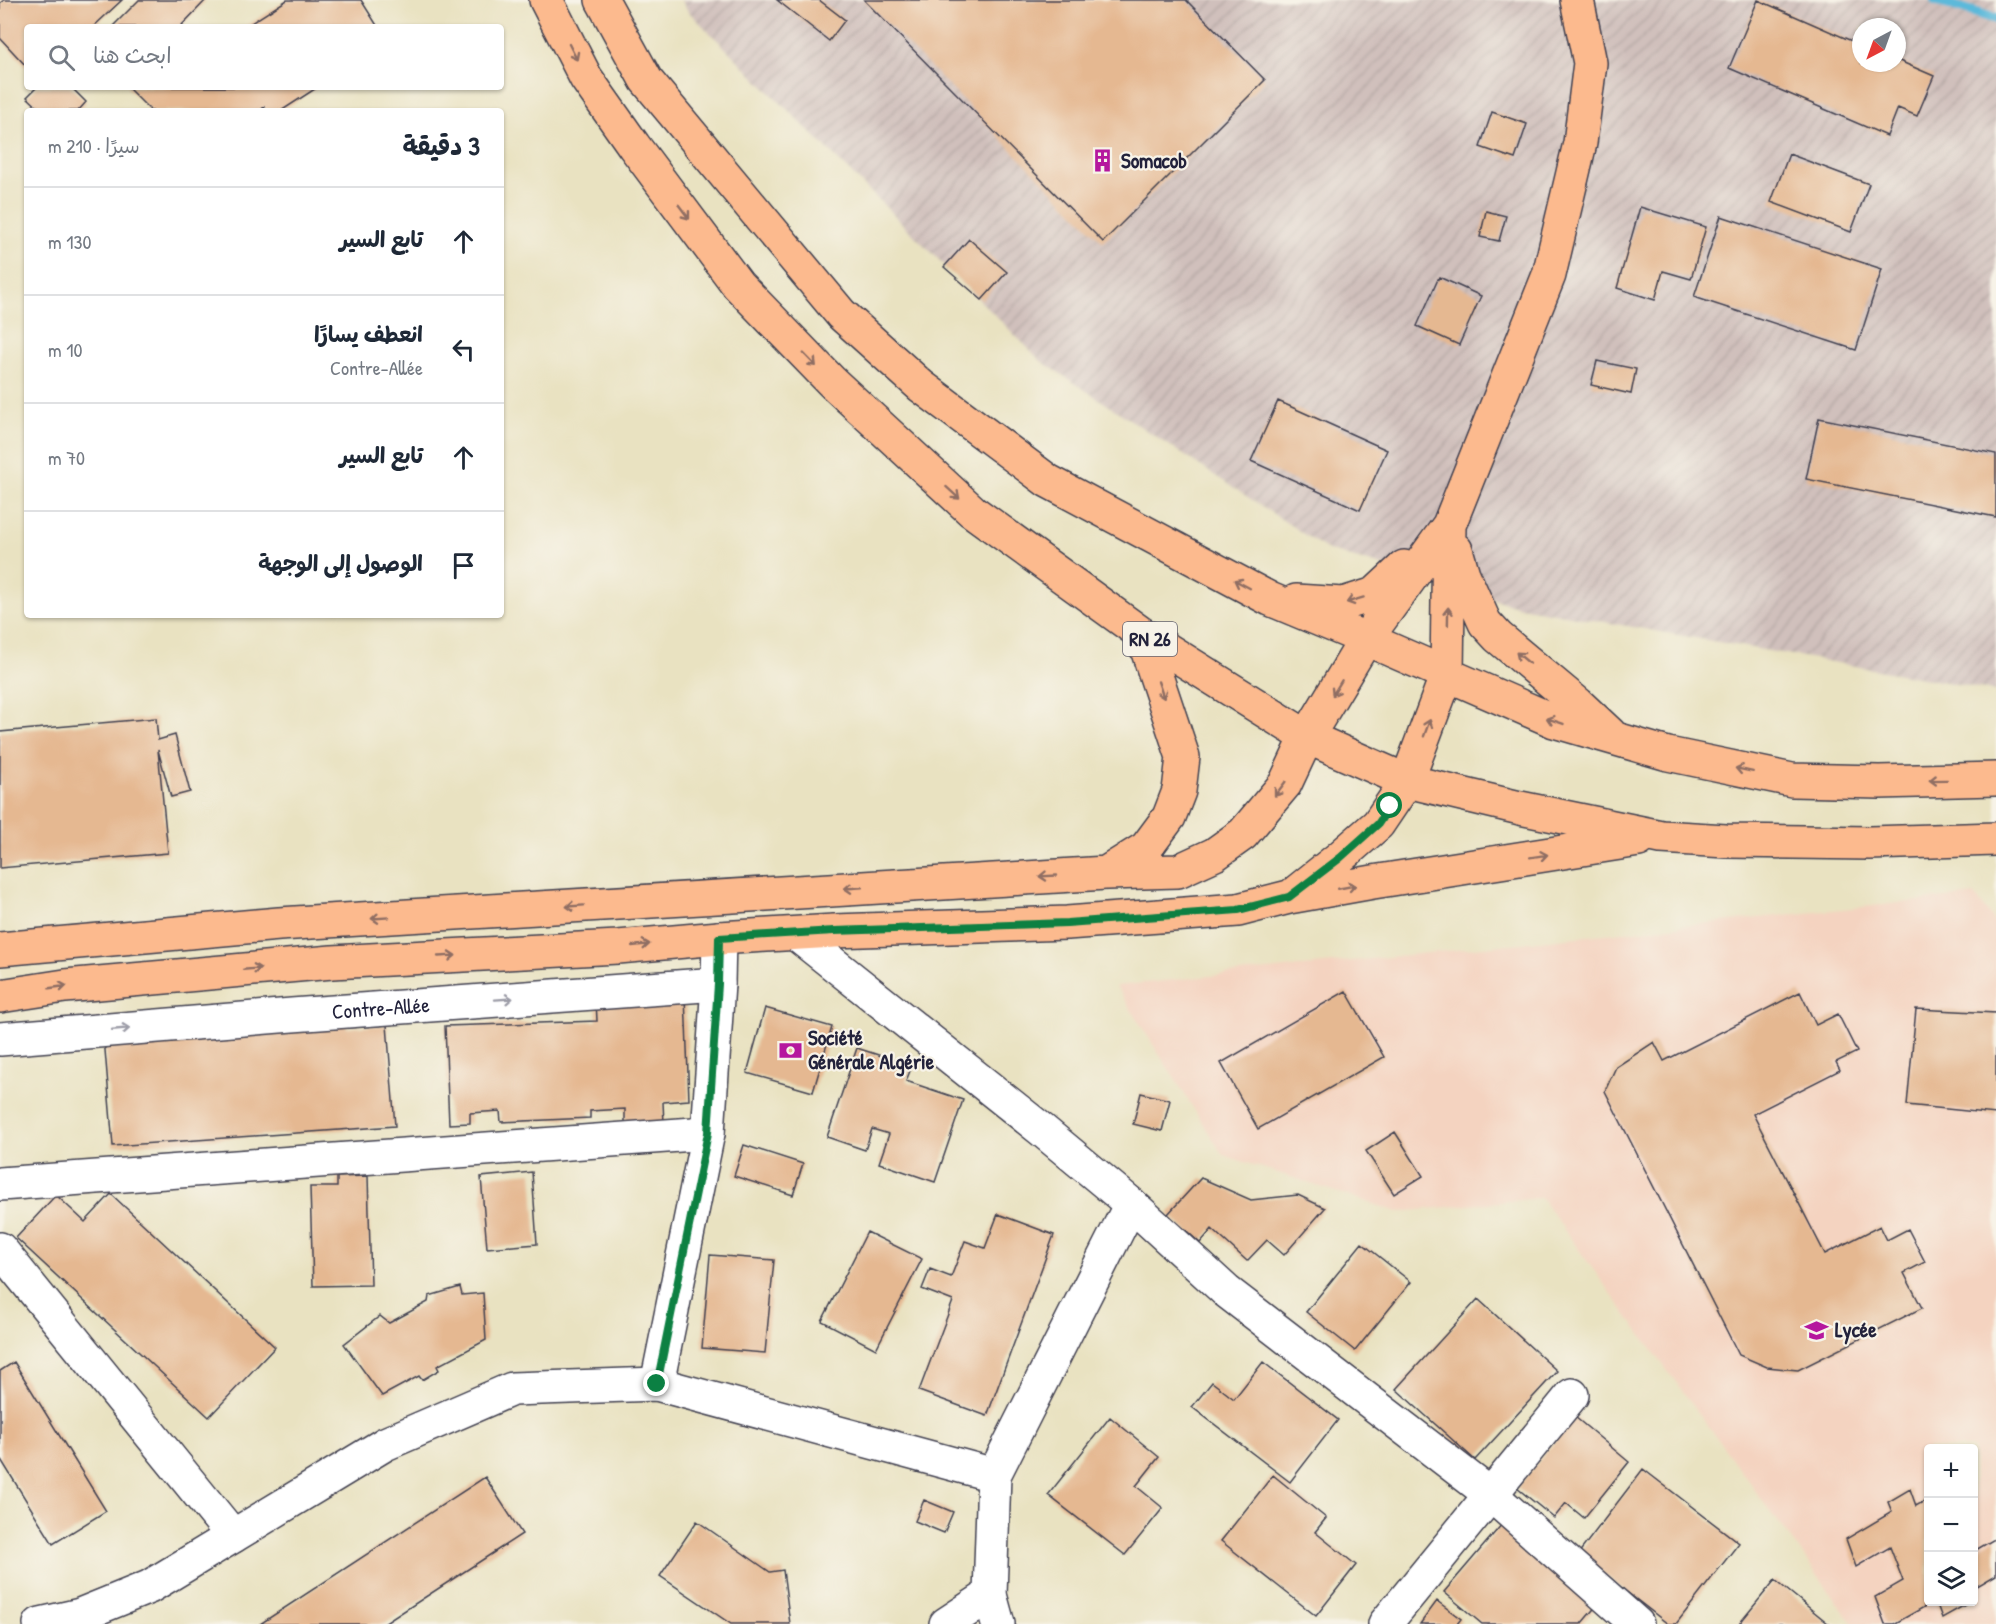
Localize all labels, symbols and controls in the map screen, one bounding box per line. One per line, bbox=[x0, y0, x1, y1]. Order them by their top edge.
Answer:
north arrow bbox=[1852, 18, 1906, 72]
search box bbox=[24, 24, 504, 90]
text: ابحث هنا bbox=[93, 40, 172, 70]
icon: search bbox=[45, 41, 78, 74]
one-way arrow bbox=[567, 43, 579, 60]
text: 3 دقيقة bbox=[402, 128, 480, 163]
text: سيرًا · 210 m bbox=[48, 132, 140, 159]
place label: Somacob bbox=[1121, 146, 1187, 175]
building icon: Somacob bbox=[1090, 148, 1116, 174]
one-way arrow bbox=[677, 204, 690, 220]
text: تابع السير bbox=[340, 224, 423, 254]
icon: ahead bbox=[447, 225, 480, 258]
text: 130 m bbox=[48, 228, 91, 255]
text: انعطف يسارًا bbox=[314, 319, 423, 349]
icon: left bbox=[447, 333, 480, 366]
text: 10 m bbox=[48, 336, 82, 363]
one-way arrow bbox=[803, 352, 818, 367]
text: Contre-Allée bbox=[330, 354, 423, 381]
text: تابع السير bbox=[340, 440, 423, 470]
icon: ahead bbox=[447, 441, 480, 474]
text: 70 m bbox=[48, 444, 85, 471]
one-way arrow bbox=[945, 486, 960, 500]
text: الوصول إلى الوجهة bbox=[258, 548, 423, 578]
icon: arrive bbox=[447, 549, 480, 582]
one-way arrow bbox=[1233, 578, 1251, 589]
one-way arrow bbox=[1346, 595, 1365, 606]
one-way arrow bbox=[1442, 606, 1454, 626]
road number: RN 26 bbox=[1123, 622, 1177, 656]
one-way arrow bbox=[1515, 652, 1531, 665]
one-way arrow bbox=[1330, 679, 1342, 696]
one-way arrow bbox=[1156, 680, 1167, 699]
one-way arrow bbox=[1546, 714, 1565, 725]
one-way arrow bbox=[1422, 719, 1433, 737]
one-way arrow bbox=[1734, 763, 1753, 775]
one-way arrow bbox=[1928, 775, 1948, 786]
one-way arrow bbox=[1274, 781, 1287, 797]
route start bbox=[1376, 792, 1402, 818]
one-way arrow bbox=[1529, 850, 1549, 861]
one-way arrow bbox=[1039, 871, 1059, 882]
one-way arrow bbox=[1336, 881, 1356, 892]
one-way arrow bbox=[844, 882, 864, 893]
one-way arrow bbox=[566, 901, 586, 912]
one-way arrow bbox=[371, 913, 391, 924]
one-way arrow bbox=[631, 939, 651, 950]
one-way arrow bbox=[436, 951, 456, 962]
one-way arrow bbox=[242, 963, 261, 974]
one-way arrow bbox=[47, 981, 67, 992]
street label: Contre-Allée bbox=[331, 990, 431, 1026]
one-way arrow bbox=[493, 994, 513, 1005]
one-way arrow bbox=[111, 1023, 131, 1034]
place label: Société Générale Algérie bbox=[808, 1023, 935, 1077]
bank icon: Société Générale Algérie bbox=[777, 1037, 803, 1063]
place label: Lycée bbox=[1835, 1315, 1877, 1345]
school or university icon: Lycée bbox=[1804, 1317, 1830, 1343]
route end bbox=[643, 1370, 669, 1396]
map controls bbox=[1924, 1444, 1978, 1606]
button: + bbox=[1924, 1444, 1978, 1498]
button: − bbox=[1924, 1498, 1978, 1552]
button: layers bbox=[1924, 1552, 1978, 1606]

